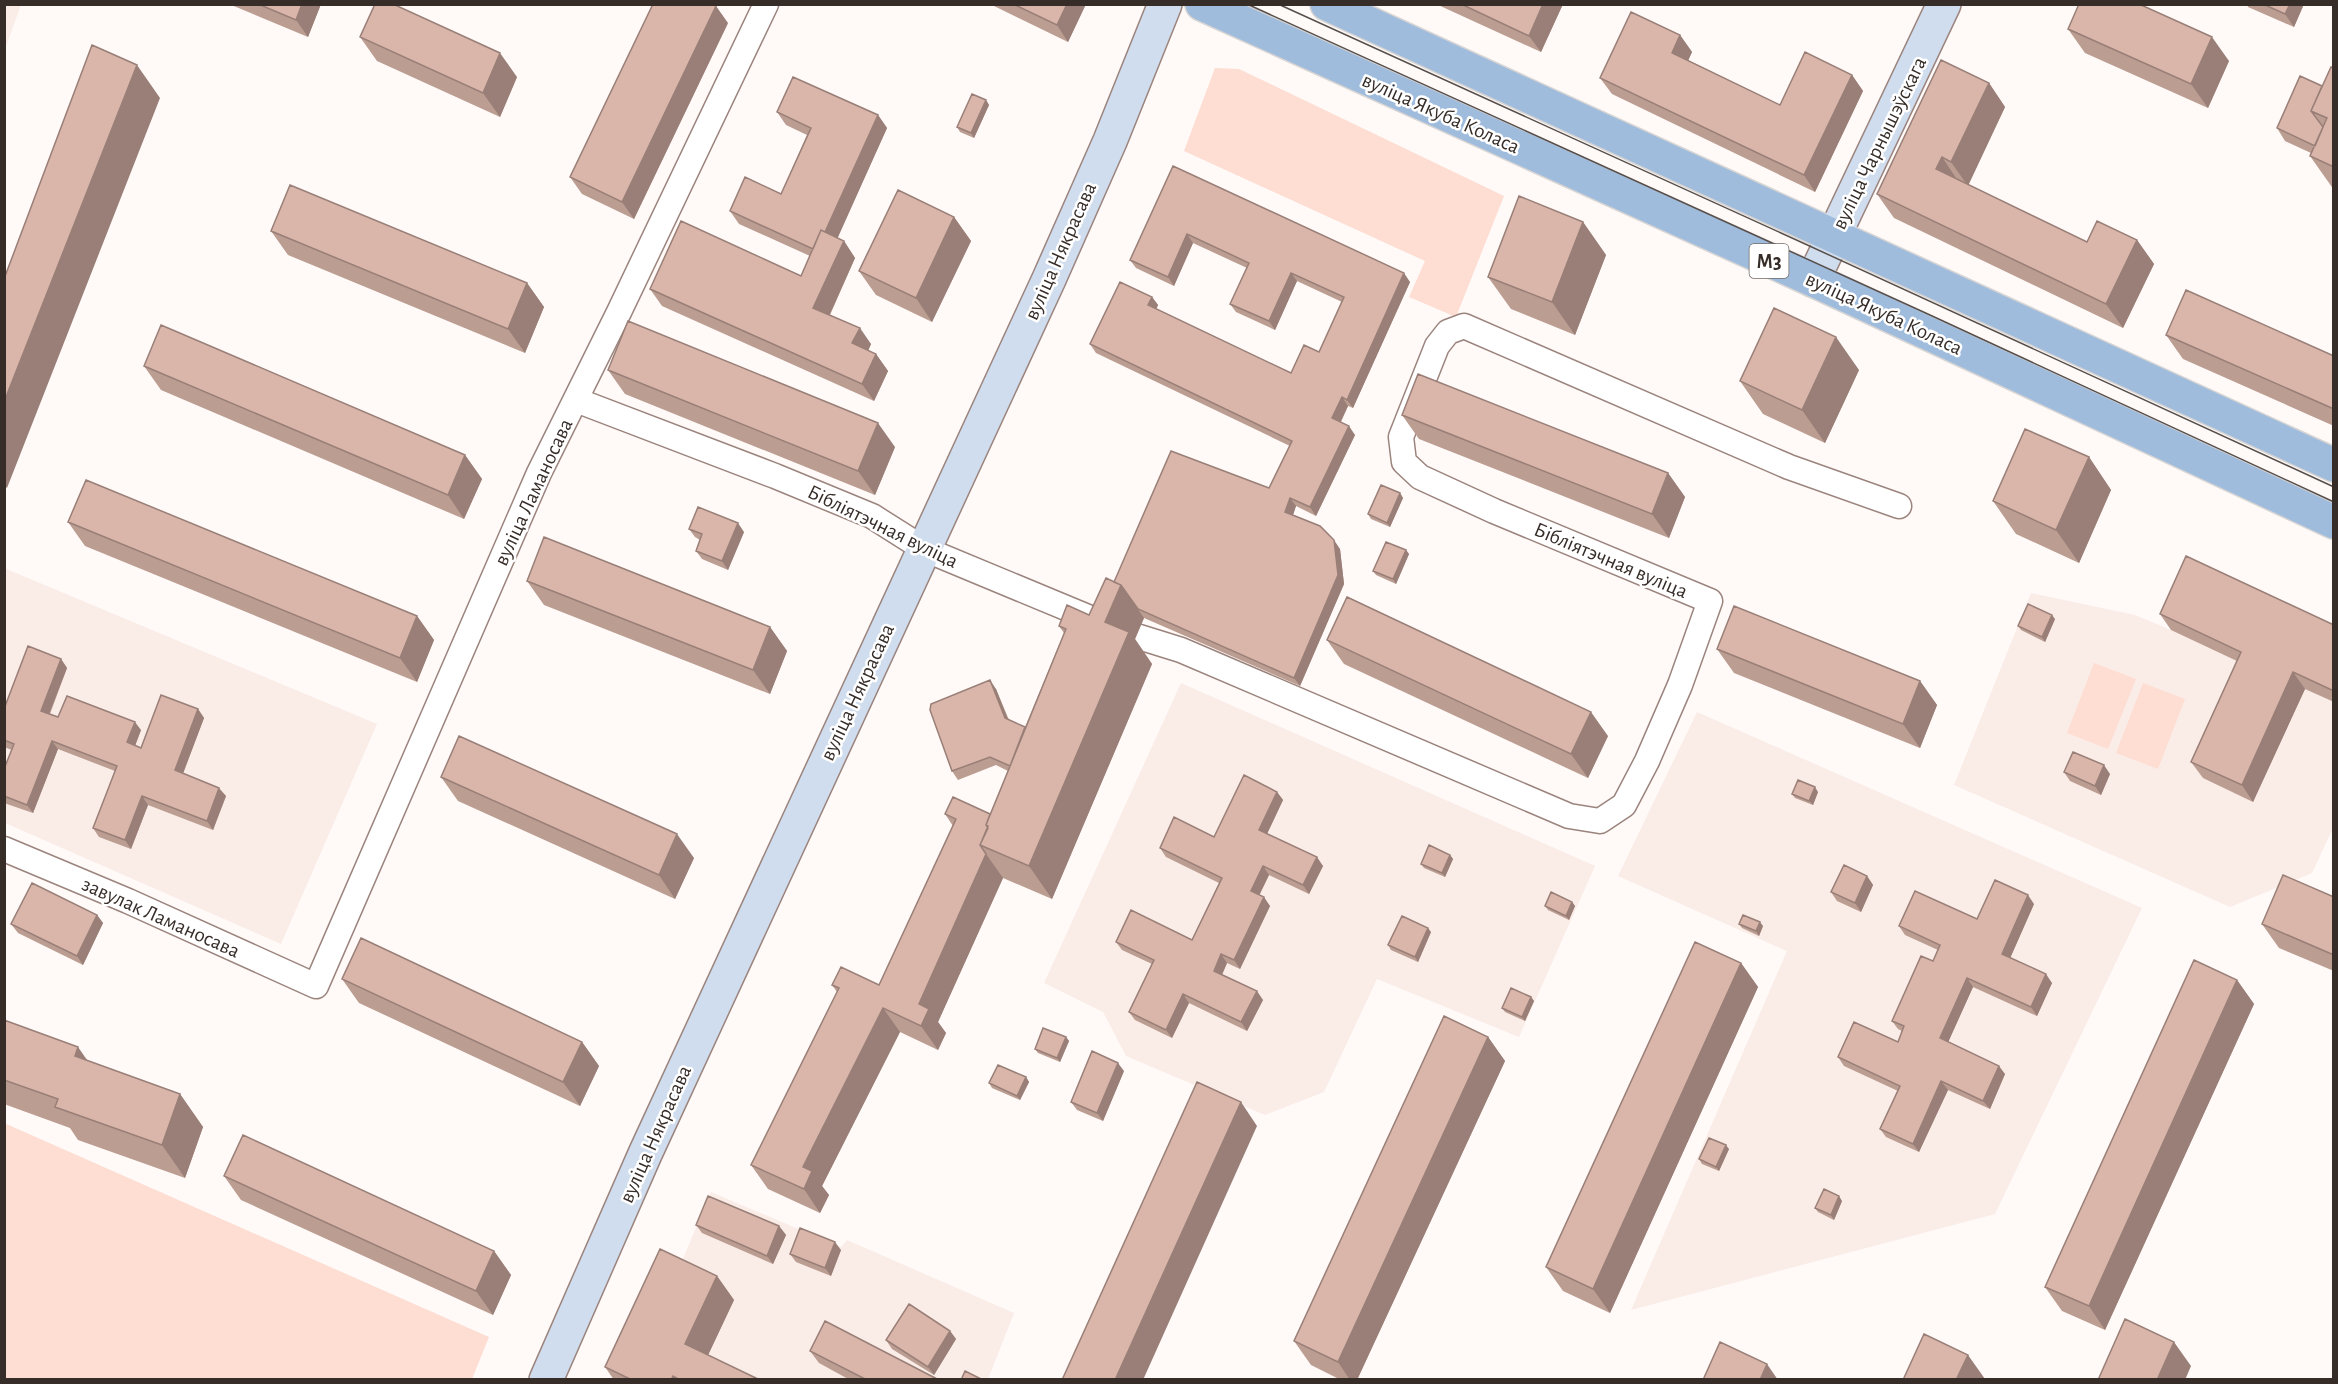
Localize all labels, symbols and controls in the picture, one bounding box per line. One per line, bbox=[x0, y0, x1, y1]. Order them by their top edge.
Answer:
street label: вуліца Чарнышэўскага bbox=[1829, 53, 1930, 233]
street label: вуліца Якуба Коласа bbox=[1359, 69, 1523, 158]
street label: вуліца Някрасава bbox=[1021, 179, 1100, 323]
road number: М3 bbox=[1750, 244, 1788, 278]
street label: вуліца Якуба Коласа bbox=[1802, 268, 1966, 359]
street label: вуліца Ламаносава bbox=[490, 415, 577, 569]
street label: Бібліятэчная вуліца bbox=[804, 481, 962, 572]
street label: Бібліятэчная вуліца bbox=[1531, 519, 1691, 602]
street label: вуліца Някрасава bbox=[817, 620, 898, 764]
street label: завулак Ламаносава bbox=[79, 873, 243, 962]
street label: вуліца Някрасава bbox=[616, 1062, 695, 1206]

